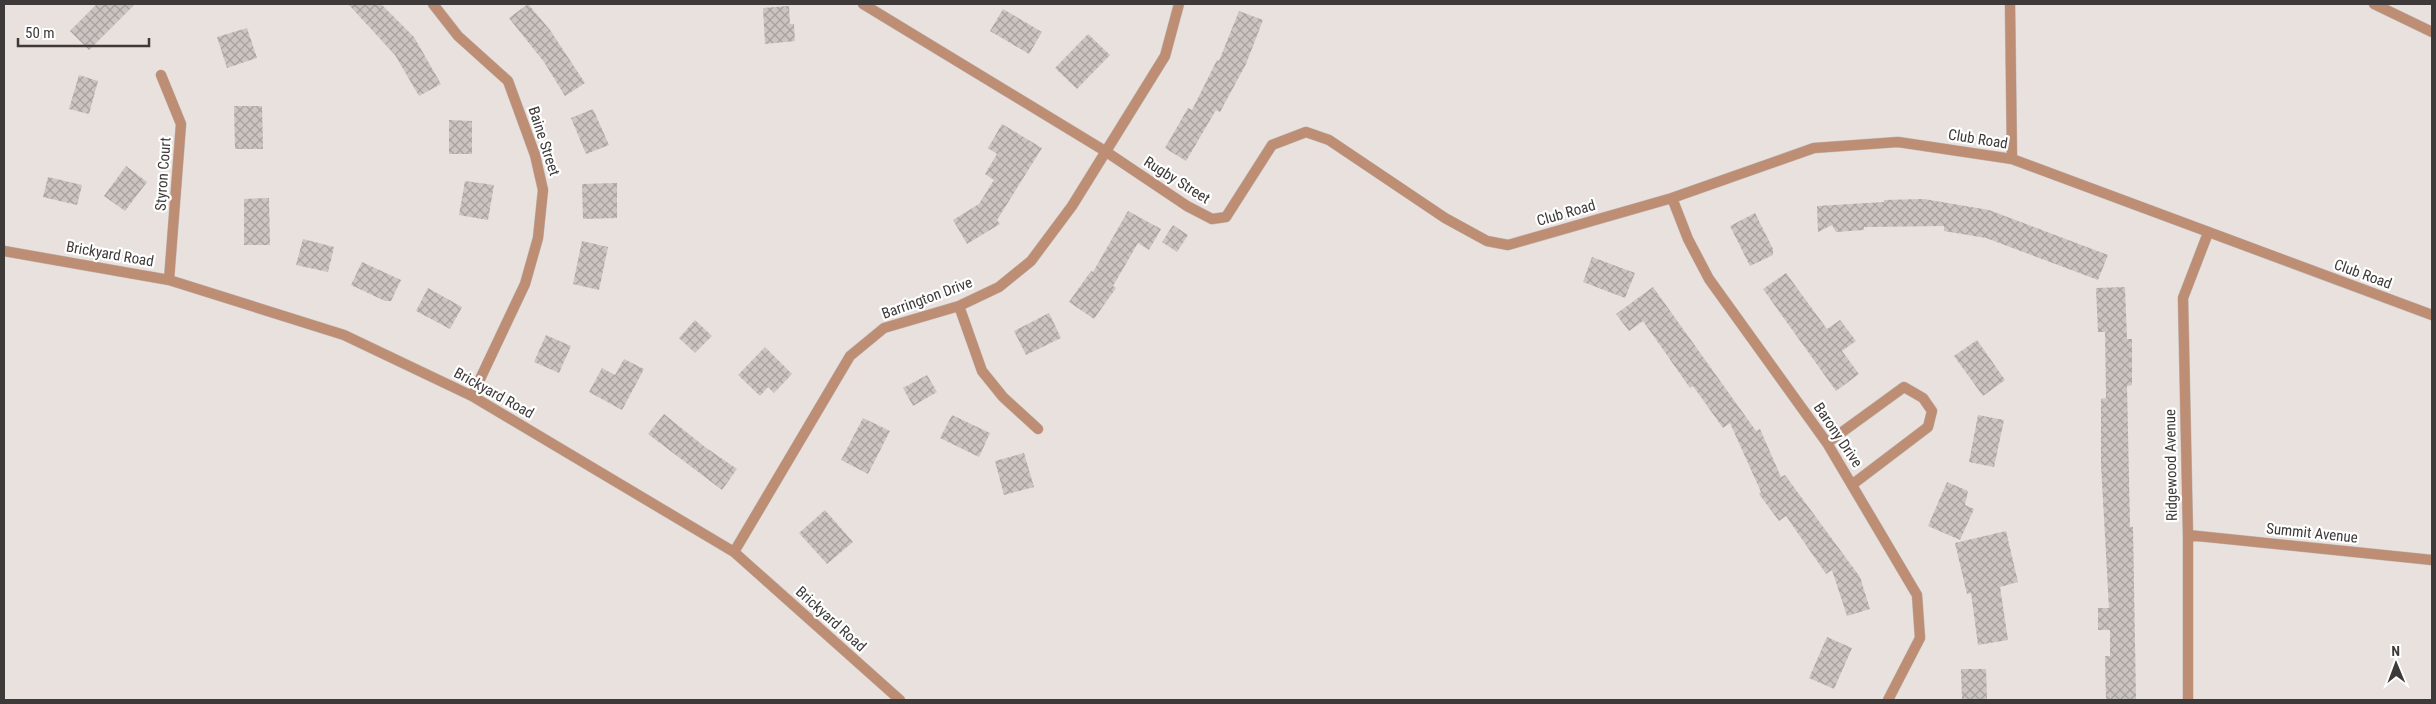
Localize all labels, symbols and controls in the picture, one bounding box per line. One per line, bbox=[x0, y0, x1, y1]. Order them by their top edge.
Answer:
scale bar bbox=[18, 15, 149, 47]
text: 50 m bbox=[25, 24, 55, 42]
street label: Baine Street bbox=[524, 104, 564, 178]
street label: Club Road bbox=[1947, 125, 2009, 153]
street label: Styron Court bbox=[151, 137, 175, 211]
street label: Rugby Street bbox=[1141, 153, 1213, 207]
street label: Club Road bbox=[1535, 196, 1597, 230]
street label: Brickyard Road bbox=[65, 237, 155, 271]
street label: Club Road bbox=[2332, 255, 2394, 293]
street label: Barrington Drive bbox=[879, 273, 975, 323]
street label: Brickyard Road bbox=[451, 364, 537, 422]
street label: Barony Drive bbox=[1810, 399, 1866, 471]
street label: Ridgewood Avenue bbox=[2161, 409, 2181, 521]
street label: Summit Avenue bbox=[2265, 519, 2359, 547]
street label: Brickyard Road bbox=[792, 583, 870, 655]
north arrow bbox=[2371, 639, 2421, 689]
text: N bbox=[2391, 643, 2400, 659]

